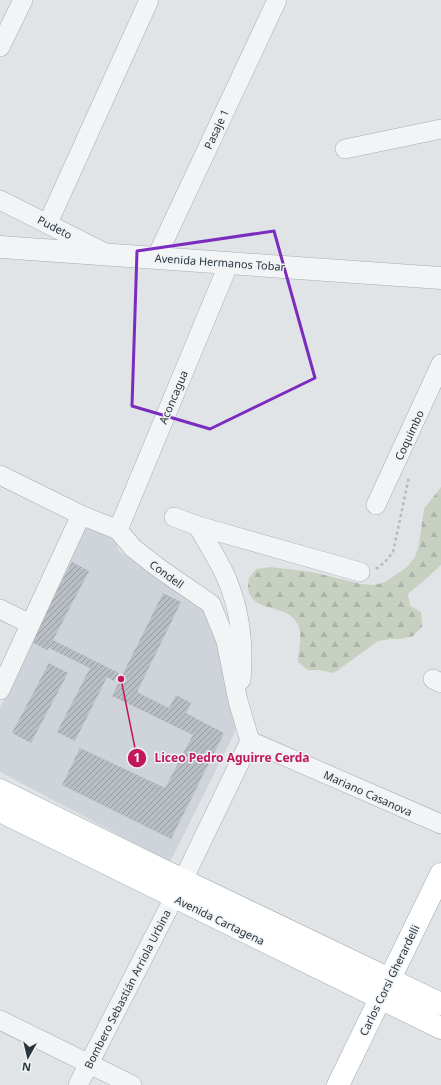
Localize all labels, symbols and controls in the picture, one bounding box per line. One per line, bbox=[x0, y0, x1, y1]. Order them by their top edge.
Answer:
street label: Pasaje 1 bbox=[200, 107, 232, 151]
street label: Pudeto bbox=[35, 212, 75, 242]
street label: Avenida Hermanos Tobar bbox=[154, 250, 286, 274]
street label: Aconcagua bbox=[155, 368, 191, 426]
street label: Coquimbo bbox=[391, 407, 427, 463]
street label: Condell bbox=[147, 556, 187, 592]
callout: Liceo Pedro Aguirre Cerda bbox=[127, 746, 318, 770]
text: 1 bbox=[134, 749, 140, 766]
text: Liceo Pedro Aguirre Cerda bbox=[154, 749, 310, 766]
street label: Mariano Casanova bbox=[321, 767, 415, 819]
street label: Avenida Cartagena bbox=[173, 892, 267, 948]
street label: Bombero Sebastián Arriola Urbina bbox=[80, 907, 174, 1071]
street label: Carlos Corsi Gherardelli bbox=[356, 922, 422, 1038]
north arrow bbox=[8, 1037, 48, 1077]
text: N bbox=[21, 1059, 32, 1075]

